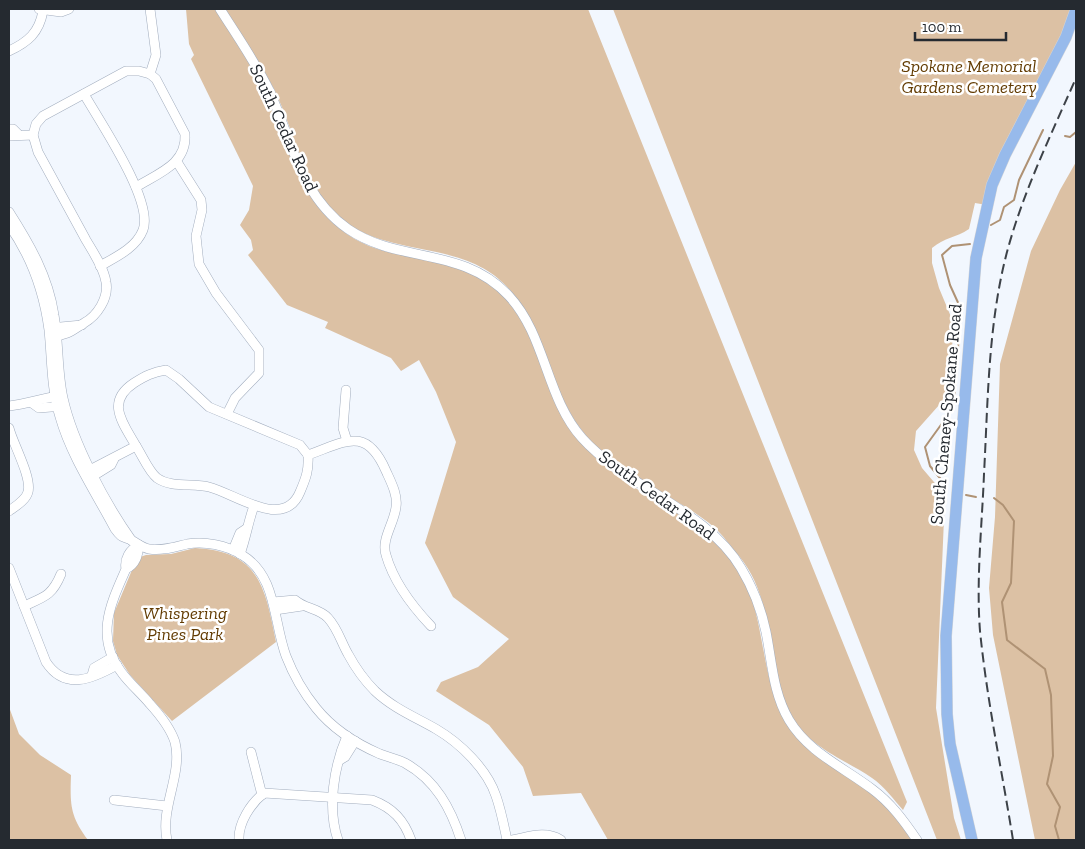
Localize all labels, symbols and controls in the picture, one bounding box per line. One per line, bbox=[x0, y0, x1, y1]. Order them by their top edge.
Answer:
scale bar bbox=[915, 10, 1006, 42]
text: 100 m bbox=[922, 18, 961, 36]
park label: Spokane Memorial Gardens Cemetery bbox=[901, 55, 1037, 98]
street label: South Cedar Road bbox=[245, 61, 323, 195]
street label: South Cheney-Spokane Road bbox=[925, 303, 967, 525]
street label: South Cedar Road bbox=[595, 445, 720, 545]
park label: Whispering Pines Park bbox=[143, 602, 228, 645]

